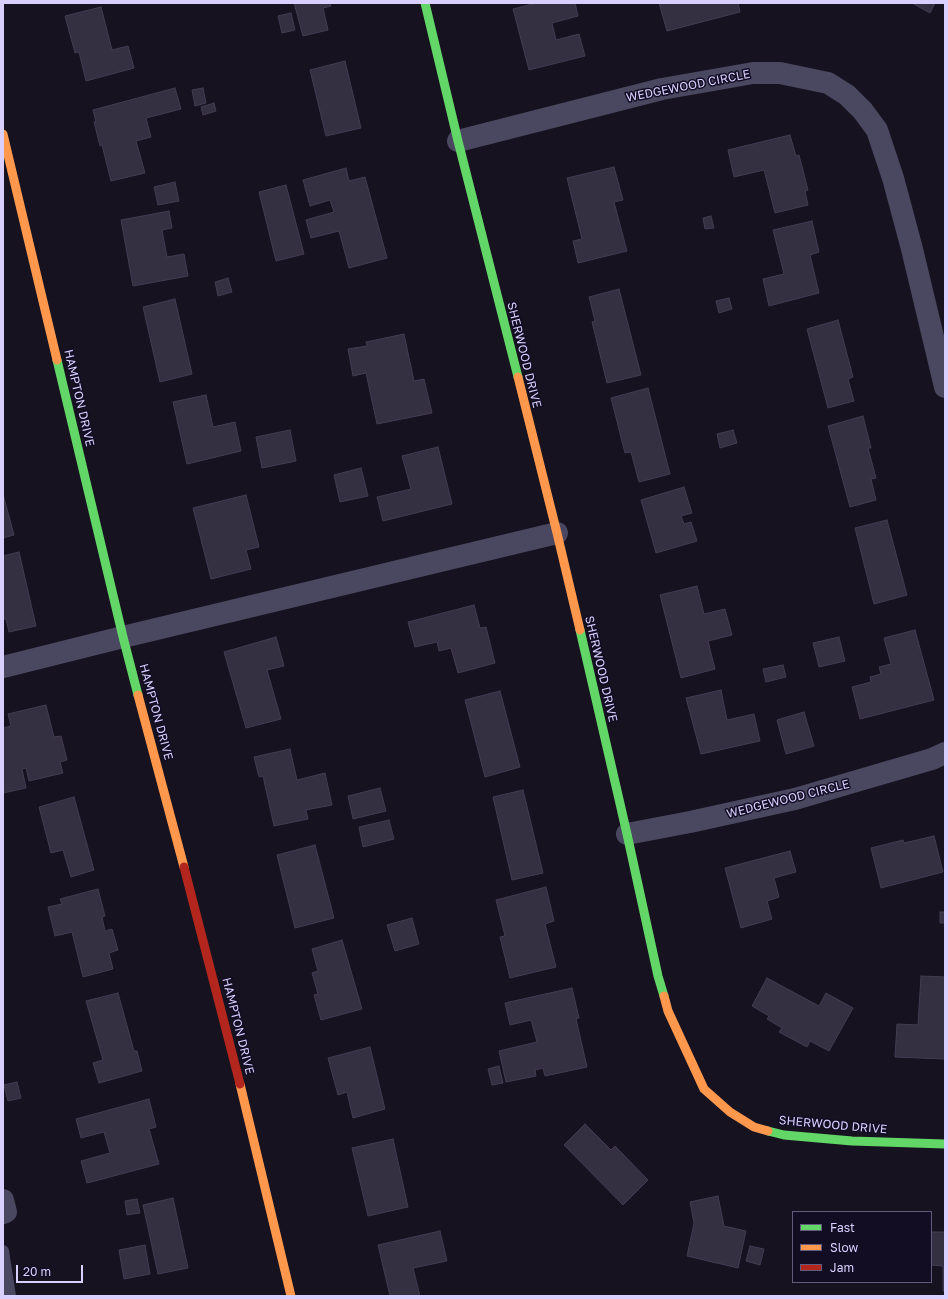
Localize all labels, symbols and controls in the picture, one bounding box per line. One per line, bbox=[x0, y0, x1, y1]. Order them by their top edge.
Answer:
street label: WEDGEWOOD CIRCLE bbox=[625, 67, 751, 105]
street label: SHERWOOD DRIVE bbox=[504, 301, 544, 409]
street label: HAMPTON DRIVE bbox=[61, 348, 97, 448]
street label: SHERWOOD DRIVE bbox=[582, 615, 620, 723]
street label: HAMPTON DRIVE bbox=[136, 662, 176, 762]
street label: WEDGEWOOD CIRCLE bbox=[725, 777, 851, 821]
street label: HAMPTON DRIVE bbox=[219, 976, 257, 1076]
street label: SHERWOOD DRIVE bbox=[778, 1113, 888, 1137]
legend bbox=[792, 1211, 932, 1283]
text: Fast bbox=[830, 1220, 855, 1235]
text: Slow bbox=[830, 1240, 858, 1255]
scale bar bbox=[18, 1257, 85, 1283]
text: Jam bbox=[830, 1260, 854, 1275]
text: 20 m bbox=[23, 1264, 51, 1279]

